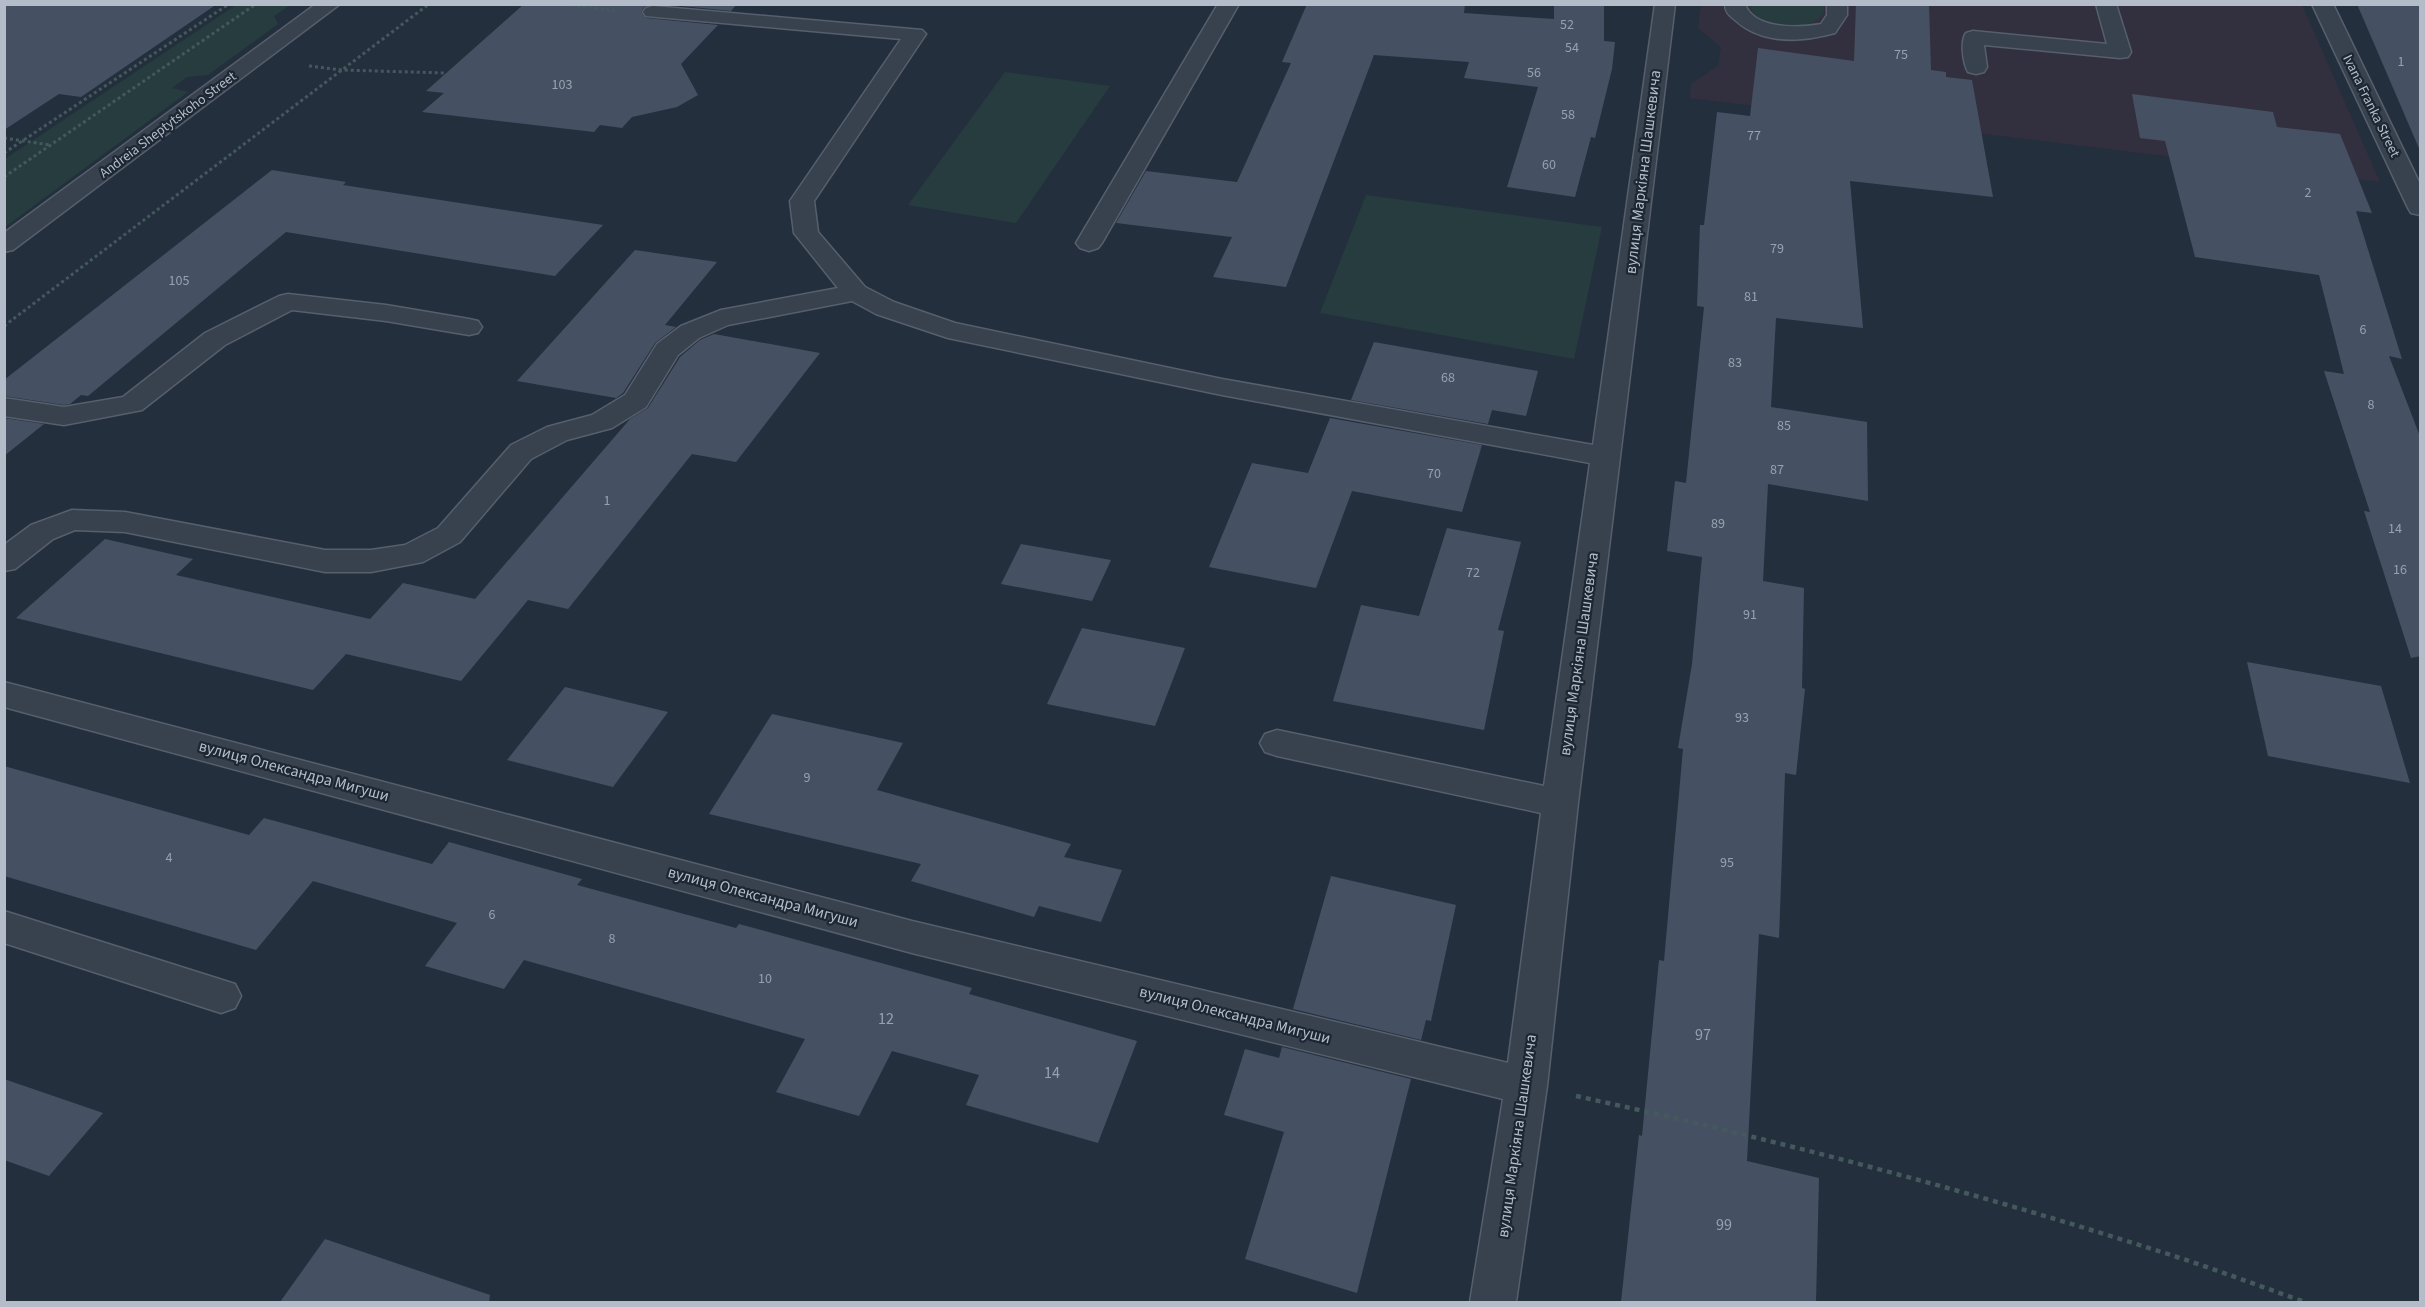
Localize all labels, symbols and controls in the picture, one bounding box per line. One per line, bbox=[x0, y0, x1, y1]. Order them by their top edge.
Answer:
house number: 52 bbox=[1560, 15, 1574, 35]
house number: 54 bbox=[1565, 38, 1579, 58]
house number: 75 bbox=[1894, 45, 1908, 65]
street label: Ivana Franka Street bbox=[2337, 51, 2405, 161]
house number: 1 bbox=[2398, 52, 2405, 72]
house number: 56 bbox=[1527, 63, 1541, 83]
street label: Andreia Sheptytskoho Street bbox=[95, 67, 241, 183]
street label: вулиця Маркіяна Шашкевича bbox=[1620, 69, 1666, 275]
house number: 103 bbox=[552, 75, 572, 95]
house number: 58 bbox=[1561, 105, 1575, 125]
house number: 77 bbox=[1747, 126, 1761, 146]
house number: 60 bbox=[1542, 155, 1556, 175]
house number: 2 bbox=[2305, 183, 2312, 203]
house number: 79 bbox=[1770, 239, 1784, 259]
house number: 105 bbox=[169, 271, 189, 291]
house number: 81 bbox=[1744, 287, 1758, 307]
house number: 6 bbox=[2360, 320, 2367, 340]
house number: 83 bbox=[1728, 353, 1742, 373]
house number: 68 bbox=[1441, 368, 1455, 388]
house number: 8 bbox=[2368, 395, 2375, 415]
house number: 85 bbox=[1777, 416, 1791, 436]
house number: 87 bbox=[1770, 460, 1784, 480]
house number: 70 bbox=[1427, 464, 1441, 484]
house number: 1 bbox=[604, 491, 611, 511]
house number: 89 bbox=[1711, 514, 1725, 534]
house number: 14 bbox=[2388, 519, 2402, 539]
street label: вулиця Маркіяна Шашкевича bbox=[1554, 551, 1604, 757]
house number: 16 bbox=[2393, 560, 2407, 580]
house number: 72 bbox=[1466, 563, 1480, 583]
house number: 91 bbox=[1743, 605, 1757, 625]
house number: 93 bbox=[1735, 708, 1749, 728]
street label: вулиця Олександра Мигуши bbox=[196, 735, 392, 807]
house number: 9 bbox=[804, 768, 811, 788]
house number: 4 bbox=[166, 848, 173, 868]
house number: 95 bbox=[1720, 853, 1734, 873]
street label: вулиця Олександра Мигуши bbox=[665, 861, 861, 933]
house number: 6 bbox=[489, 905, 496, 925]
house number: 8 bbox=[609, 929, 616, 949]
house number: 10 bbox=[758, 969, 772, 989]
street label: вулиця Олександра Мигуши bbox=[1137, 981, 1333, 1049]
house number: 12 bbox=[878, 1008, 894, 1030]
house number: 97 bbox=[1695, 1024, 1711, 1046]
street label: вулиця Маркіяна Шашкевича bbox=[1492, 1033, 1542, 1239]
house number: 14 bbox=[1044, 1062, 1060, 1084]
house number: 99 bbox=[1716, 1214, 1732, 1236]

